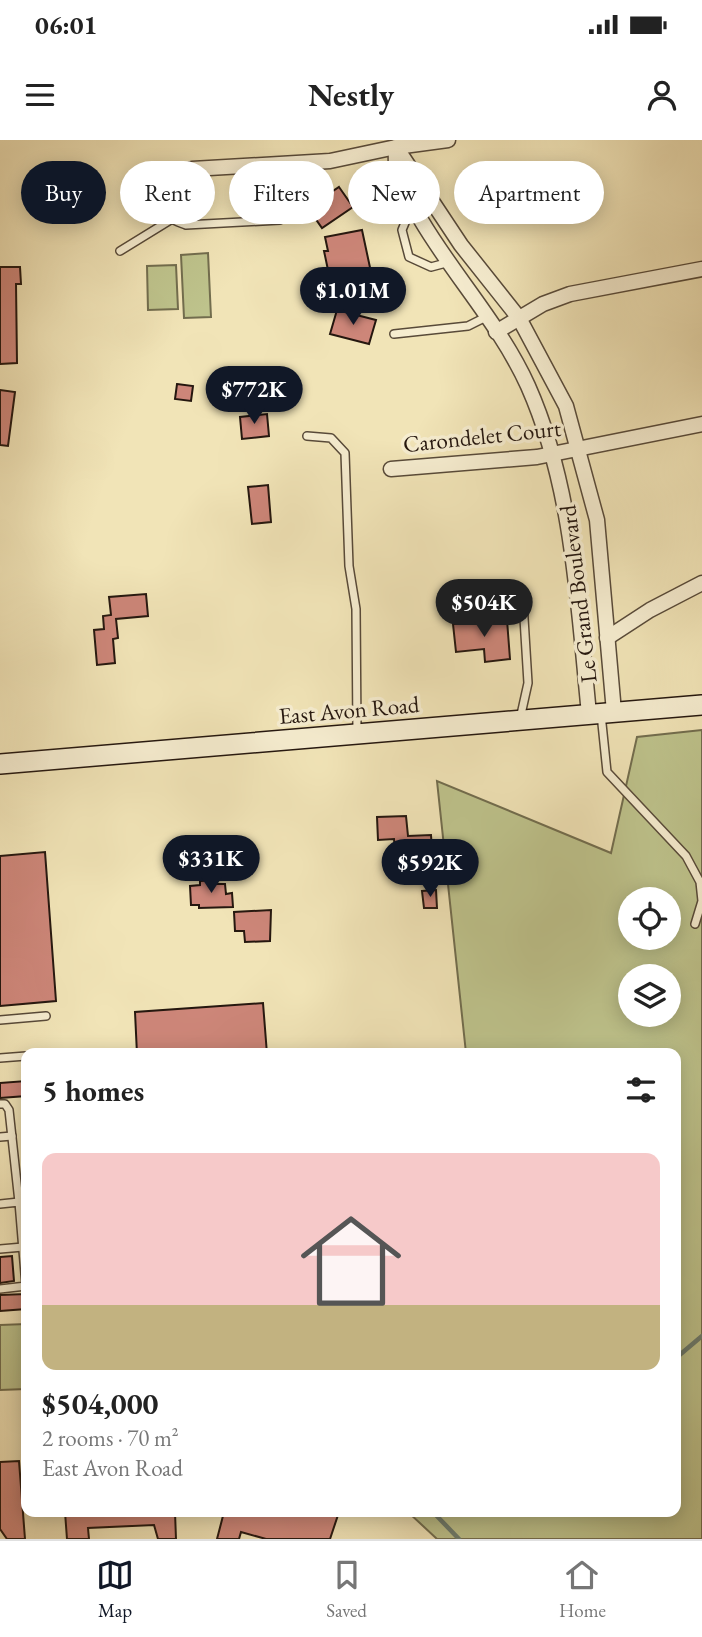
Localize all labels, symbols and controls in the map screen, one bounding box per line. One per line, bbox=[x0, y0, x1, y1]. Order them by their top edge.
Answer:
text: 06:01 bbox=[35, 8, 97, 42]
text: Nestly bbox=[308, 74, 394, 116]
icon: menu bbox=[21, 76, 59, 114]
icon: person bbox=[643, 76, 681, 114]
chip: Buy bbox=[21, 161, 106, 224]
chip: Rent bbox=[120, 161, 215, 224]
chip: Filters bbox=[229, 161, 334, 224]
chip: New bbox=[348, 161, 440, 224]
chip: Apartment bbox=[454, 161, 604, 224]
pin: $1.01M bbox=[296, 268, 410, 327]
text: $1.01M bbox=[316, 275, 390, 305]
pin: $772K bbox=[205, 366, 303, 426]
text: $772K bbox=[222, 374, 286, 404]
street label: Carondelet Court bbox=[402, 413, 563, 459]
street label: Le Grand Boulevard bbox=[552, 503, 604, 685]
pin: $504K bbox=[435, 580, 533, 639]
text: $504K bbox=[452, 587, 516, 617]
street label: East Avon Road bbox=[278, 689, 421, 731]
pin: $331K bbox=[162, 836, 260, 895]
pin: $592K bbox=[381, 840, 479, 899]
text: $331K bbox=[179, 843, 243, 873]
text: $592K bbox=[398, 847, 462, 877]
map controls bbox=[618, 887, 681, 1027]
button: locate bbox=[618, 887, 681, 950]
button: layers bbox=[618, 964, 681, 1027]
text: 5 homes bbox=[42, 1071, 144, 1110]
icon: filters bbox=[622, 1071, 660, 1109]
icon: home bbox=[288, 1198, 414, 1324]
text: $504,000 bbox=[42, 1384, 158, 1423]
text: 2 rooms · 70 m² bbox=[42, 1423, 179, 1453]
text: East Avon Road bbox=[42, 1453, 183, 1483]
tab: Map bbox=[96, 1556, 134, 1623]
tab: Saved bbox=[326, 1556, 367, 1623]
tab: Home bbox=[559, 1556, 606, 1623]

